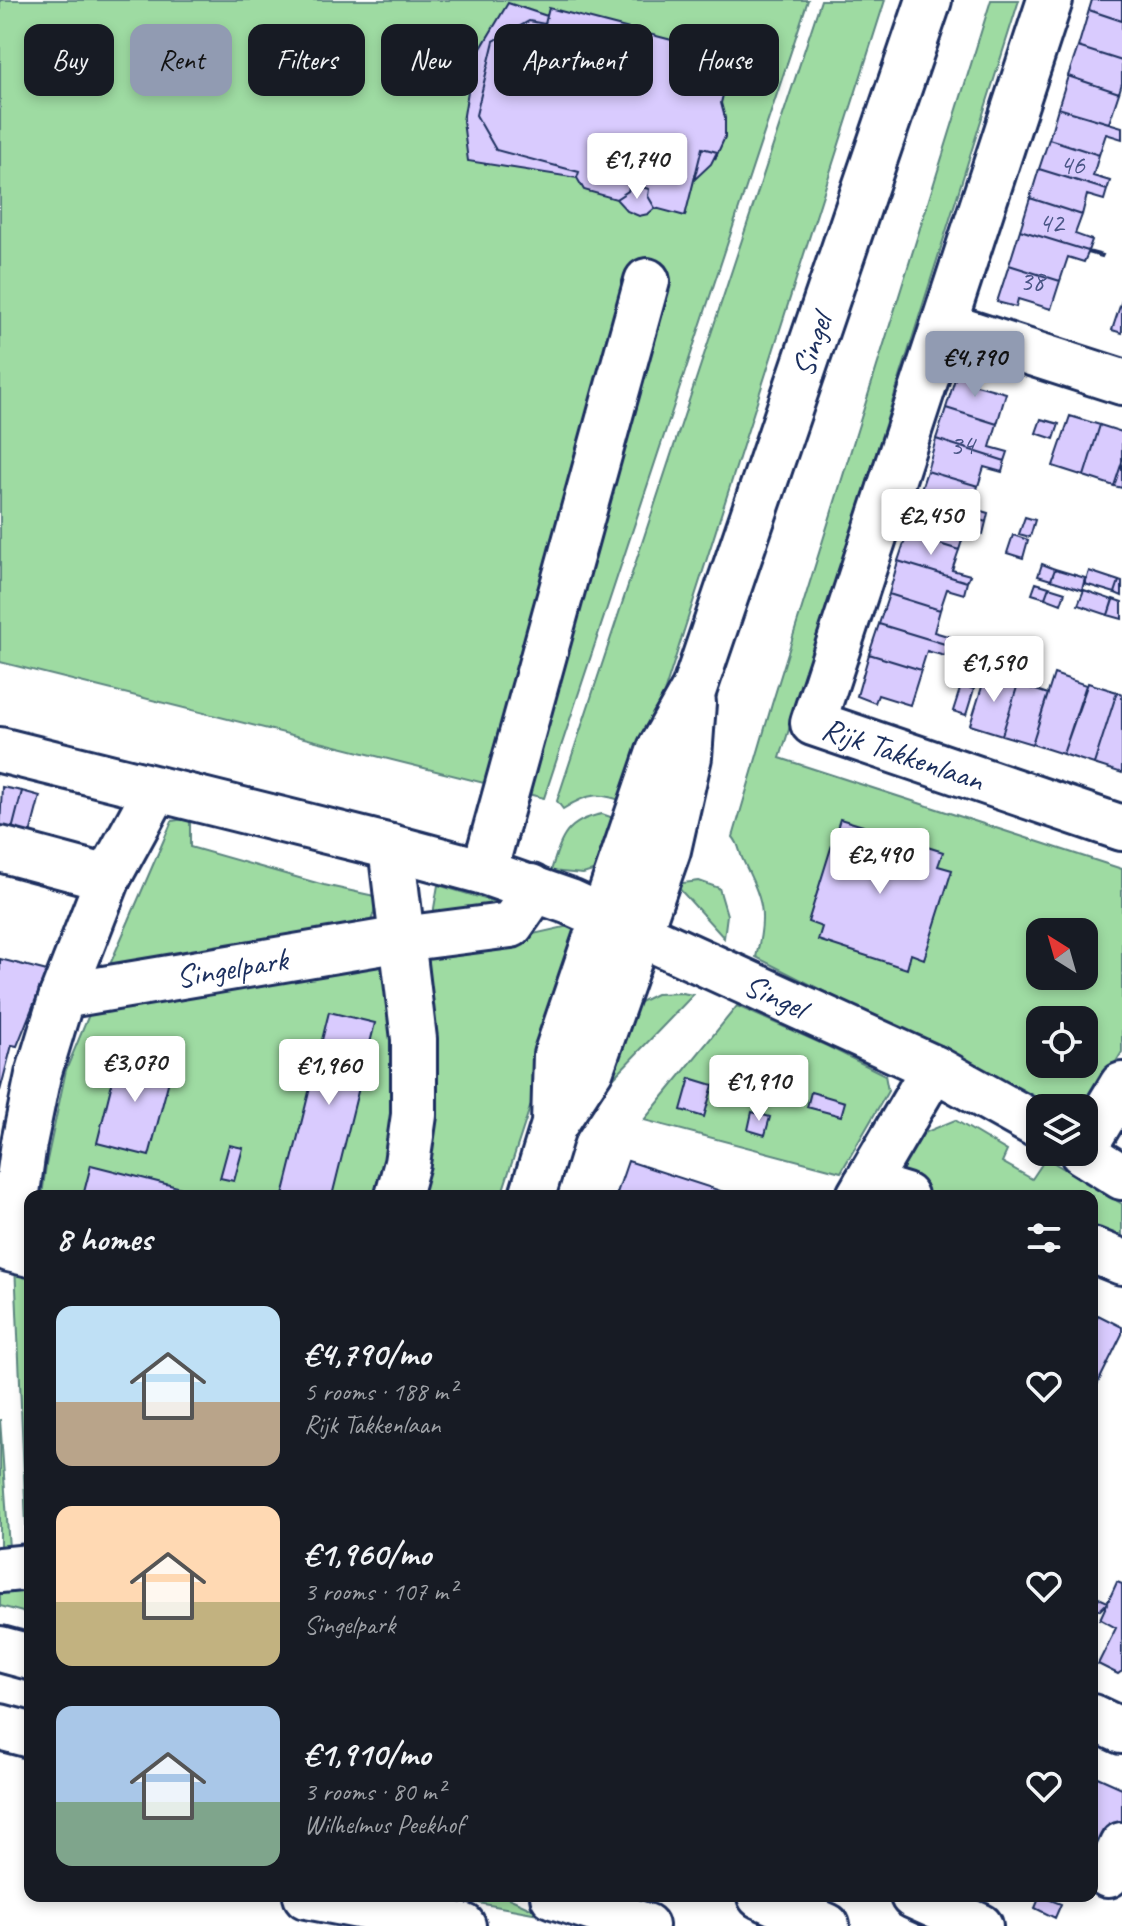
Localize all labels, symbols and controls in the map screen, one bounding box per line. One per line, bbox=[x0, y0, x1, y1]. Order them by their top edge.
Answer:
chip: Buy bbox=[24, 24, 114, 96]
chip: Rent bbox=[130, 24, 232, 96]
chip: Filters bbox=[248, 24, 365, 96]
chip: New bbox=[381, 24, 478, 96]
chip: Apartment bbox=[494, 24, 653, 96]
chip: House bbox=[669, 24, 779, 96]
pin: €1,740 bbox=[572, 133, 702, 201]
text: €1,740 bbox=[605, 142, 669, 175]
house number: 46 bbox=[1059, 147, 1086, 182]
house number: 42 bbox=[1038, 205, 1066, 240]
house number: 38 bbox=[1019, 263, 1047, 298]
street label: Singel bbox=[782, 303, 843, 382]
pin: €4,790 bbox=[910, 331, 1040, 399]
text: €4,790 bbox=[943, 340, 1007, 373]
house number: 34 bbox=[949, 427, 977, 462]
pin: €2,450 bbox=[866, 489, 996, 557]
text: €2,450 bbox=[899, 498, 963, 531]
pin: €1,590 bbox=[929, 636, 1059, 704]
text: €1,590 bbox=[963, 645, 1025, 678]
street label: Rijk Takkenlaan bbox=[817, 708, 991, 801]
pin: €2,490 bbox=[815, 828, 945, 896]
text: €2,490 bbox=[848, 837, 912, 870]
north arrow bbox=[1026, 918, 1098, 990]
map controls bbox=[1026, 918, 1098, 1166]
street label: Singelpark bbox=[173, 938, 293, 998]
street label: Singel bbox=[738, 964, 818, 1030]
button: locate bbox=[1026, 1006, 1098, 1078]
pin: €3,070 bbox=[70, 1036, 200, 1104]
pin: €1,960 bbox=[264, 1039, 394, 1107]
text: €3,070 bbox=[103, 1045, 167, 1078]
text: €1,960 bbox=[297, 1048, 361, 1081]
pin: €1,910 bbox=[694, 1055, 824, 1123]
text: €1,910 bbox=[727, 1064, 791, 1097]
button: layers bbox=[1026, 1094, 1098, 1166]
icon: filters bbox=[1022, 1216, 1066, 1260]
text: 8 homes bbox=[56, 1217, 152, 1260]
text: €4,790/mo bbox=[304, 1332, 430, 1375]
icon: home bbox=[120, 1338, 216, 1434]
icon: heart bbox=[1022, 1364, 1066, 1408]
text: 5 rooms · 188 m² bbox=[304, 1375, 456, 1408]
text: Rijk Takkenlaan bbox=[304, 1408, 440, 1441]
text: €1,960/mo bbox=[304, 1532, 431, 1575]
icon: home bbox=[120, 1538, 216, 1634]
icon: heart bbox=[1022, 1564, 1066, 1608]
text: 3 rooms · 107 m² bbox=[304, 1575, 456, 1608]
text: Singelpark bbox=[304, 1608, 395, 1641]
text: €1,910/mo bbox=[304, 1732, 430, 1775]
icon: home bbox=[120, 1738, 216, 1834]
icon: heart bbox=[1022, 1764, 1066, 1808]
text: 3 rooms · 80 m² bbox=[304, 1775, 445, 1808]
text: Wilhelmus Peekhof bbox=[304, 1808, 463, 1841]

